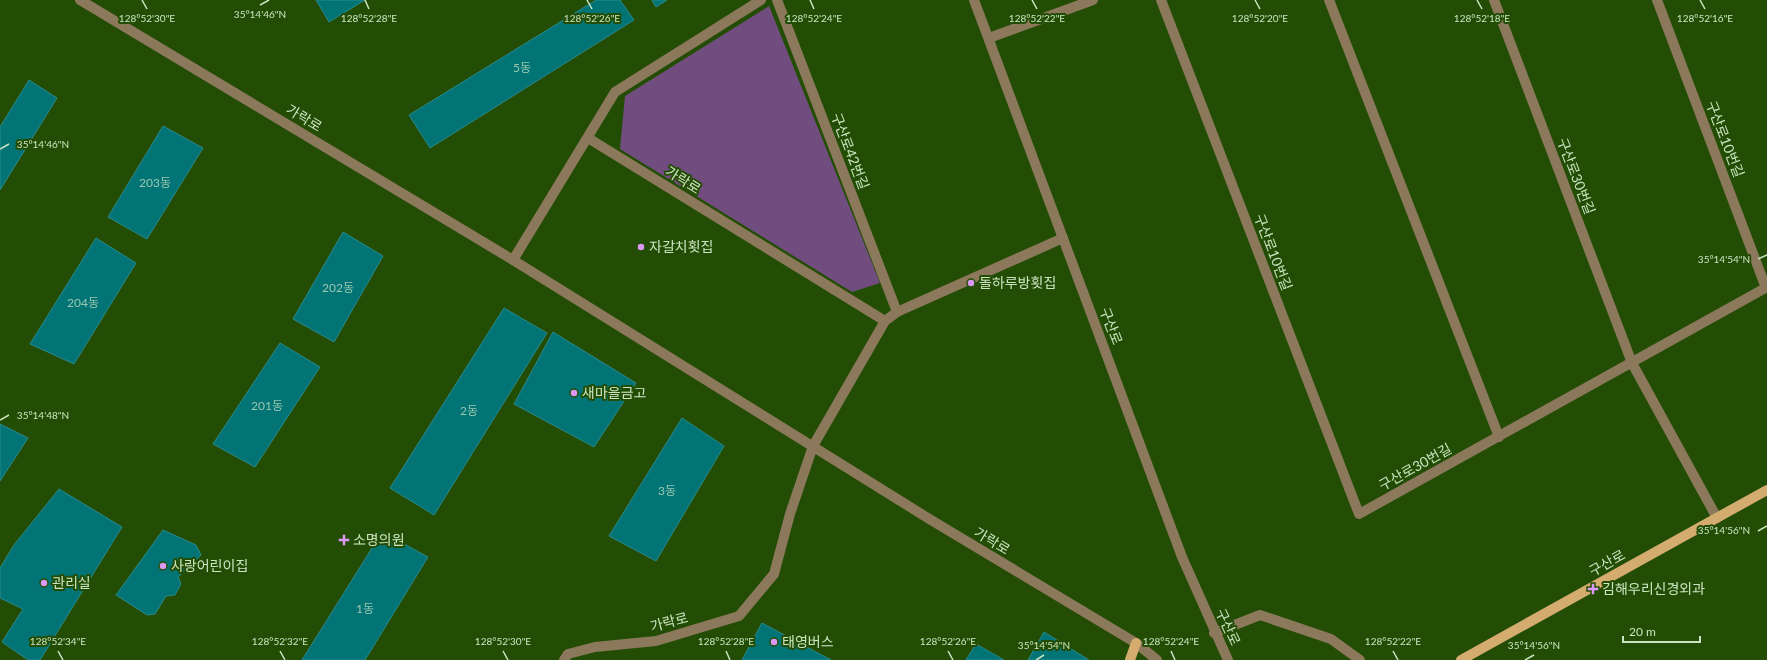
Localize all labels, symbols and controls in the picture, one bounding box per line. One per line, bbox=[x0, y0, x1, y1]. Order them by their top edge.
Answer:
text: 35°14'46"N bbox=[234, 8, 286, 20]
text: 128°52'30"E bbox=[119, 12, 175, 24]
text: 128°52'28"E bbox=[341, 12, 397, 24]
text: 128°52'26"E bbox=[564, 12, 620, 24]
text: 128°52'24"E bbox=[786, 12, 842, 24]
text: 128°52'22"E bbox=[1009, 12, 1065, 24]
text: 128°52'20"E bbox=[1232, 12, 1288, 24]
text: 128°52'18"E bbox=[1454, 12, 1510, 24]
text: 128°52'16"E bbox=[1677, 12, 1733, 24]
house number: 5동 bbox=[513, 60, 531, 75]
street label: 구산로10번길 bbox=[1703, 98, 1748, 180]
street label: 가락로 bbox=[283, 100, 325, 135]
street label: 구산로42번길 bbox=[828, 110, 873, 192]
street label: 구산로30번길 bbox=[1554, 135, 1599, 217]
text: 35°14'46"N bbox=[17, 138, 69, 150]
street label: 가락로 bbox=[662, 162, 704, 197]
house number: 203동 bbox=[139, 175, 171, 190]
street label: 구산로10번길 bbox=[1251, 211, 1296, 293]
place label: 자갈치횟집 bbox=[649, 238, 713, 255]
marker: 자갈치횟집 bbox=[636, 242, 646, 252]
text: 35°14'54"N bbox=[1698, 253, 1750, 265]
place label: 돌하루방횟집 bbox=[979, 274, 1056, 291]
marker: 돌하루방횟집 bbox=[966, 278, 976, 288]
house number: 202동 bbox=[322, 280, 354, 295]
house number: 204동 bbox=[67, 295, 99, 310]
street label: 구산로 bbox=[1097, 305, 1126, 347]
place label: 새마을금고 bbox=[582, 384, 647, 401]
marker: 새마을금고 bbox=[569, 388, 579, 398]
house number: 201동 bbox=[251, 398, 283, 413]
house number: 2동 bbox=[460, 403, 478, 418]
text: 35°14'48"N bbox=[17, 409, 69, 421]
street label: 구산로30번길 bbox=[1375, 440, 1454, 494]
house number: 3동 bbox=[658, 483, 676, 498]
street label: 가락로 bbox=[971, 523, 1013, 558]
text: 35°14'56"N bbox=[1698, 524, 1750, 536]
place label: 소명의원 bbox=[353, 531, 405, 548]
marker: 소명의원 bbox=[338, 534, 350, 546]
street label: 구산로 bbox=[1586, 546, 1628, 579]
place label: 사랑어린이집 bbox=[171, 557, 248, 574]
marker: 사랑어린이집 bbox=[158, 561, 168, 571]
place label: 관리실 bbox=[52, 574, 91, 591]
marker: 관리실 bbox=[39, 578, 49, 588]
place label: 김해우리신경외과 bbox=[1602, 580, 1705, 597]
marker: 김해우리신경외과 bbox=[1587, 583, 1599, 595]
house number: 1동 bbox=[356, 601, 374, 616]
street label: 구산로 bbox=[1213, 606, 1244, 648]
street label: 가락로 bbox=[648, 608, 690, 635]
scale bar bbox=[1623, 618, 1700, 644]
text: 20 m bbox=[1629, 624, 1656, 639]
place label: 태영버스 bbox=[782, 633, 834, 650]
text: 128°52'34"E bbox=[30, 635, 86, 647]
text: 128°52'32"E bbox=[252, 635, 308, 647]
text: 128°52'30"E bbox=[475, 635, 531, 647]
text: 128°52'28"E bbox=[698, 635, 754, 647]
text: 128°52'26"E bbox=[920, 635, 976, 647]
text: 128°52'24"E bbox=[1143, 635, 1199, 647]
text: 128°52'22"E bbox=[1365, 635, 1421, 647]
marker: 태영버스 bbox=[769, 637, 779, 647]
text: 35°14'54"N bbox=[1018, 639, 1070, 651]
text: 35°14'56"N bbox=[1508, 639, 1560, 651]

